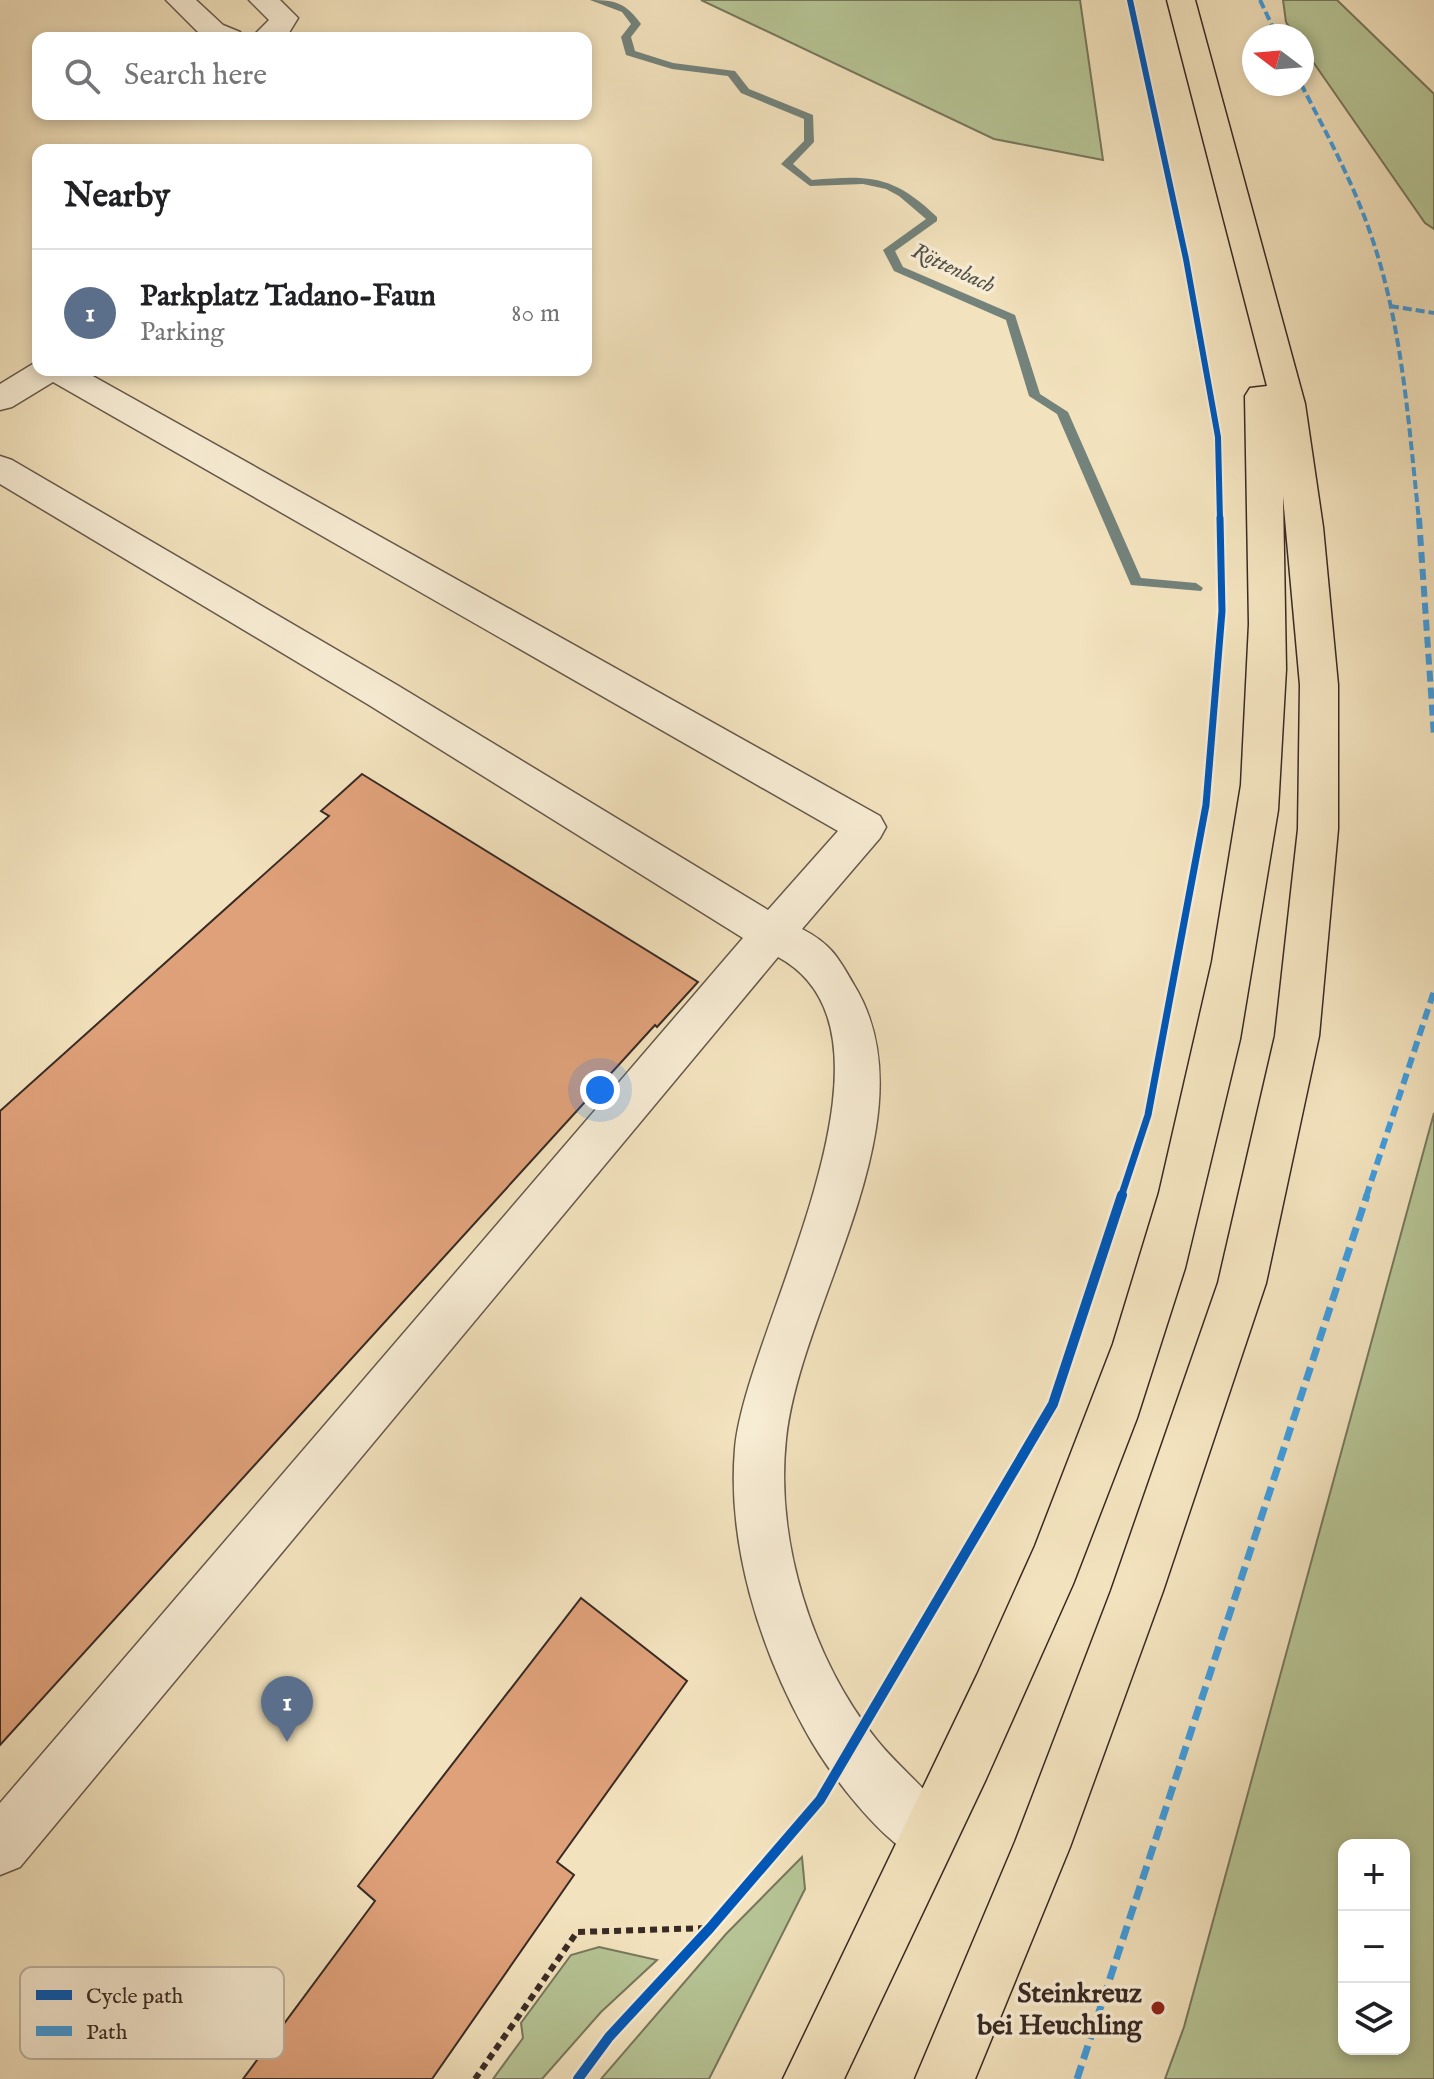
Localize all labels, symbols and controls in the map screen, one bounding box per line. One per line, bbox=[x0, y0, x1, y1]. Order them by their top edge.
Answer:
north arrow bbox=[1242, 24, 1314, 96]
search box bbox=[32, 32, 592, 120]
icon: search bbox=[60, 54, 104, 98]
text: Search here bbox=[124, 57, 267, 95]
text: Nearby bbox=[64, 175, 170, 218]
water label: Röttenbach bbox=[907, 237, 999, 300]
text: Parkplatz Tadano-Faun bbox=[140, 278, 436, 316]
text: 1 bbox=[85, 297, 95, 330]
text: 80 m bbox=[511, 297, 560, 330]
text: Parking bbox=[140, 316, 224, 349]
your location bbox=[580, 1070, 620, 1110]
pin: 1 bbox=[261, 1676, 313, 1742]
map controls bbox=[1338, 1839, 1410, 2055]
button: + bbox=[1338, 1839, 1410, 1911]
button: − bbox=[1338, 1911, 1410, 1983]
legend bbox=[20, 1967, 284, 2059]
place label: Steinkreuz bei Heuchling bbox=[976, 1977, 1143, 2044]
text: Cycle path bbox=[86, 1983, 183, 2011]
button: layers bbox=[1338, 1983, 1410, 2055]
marker: Steinkreuz bei Heuchling bbox=[1149, 1999, 1167, 2017]
text: Path bbox=[86, 2019, 128, 2047]

